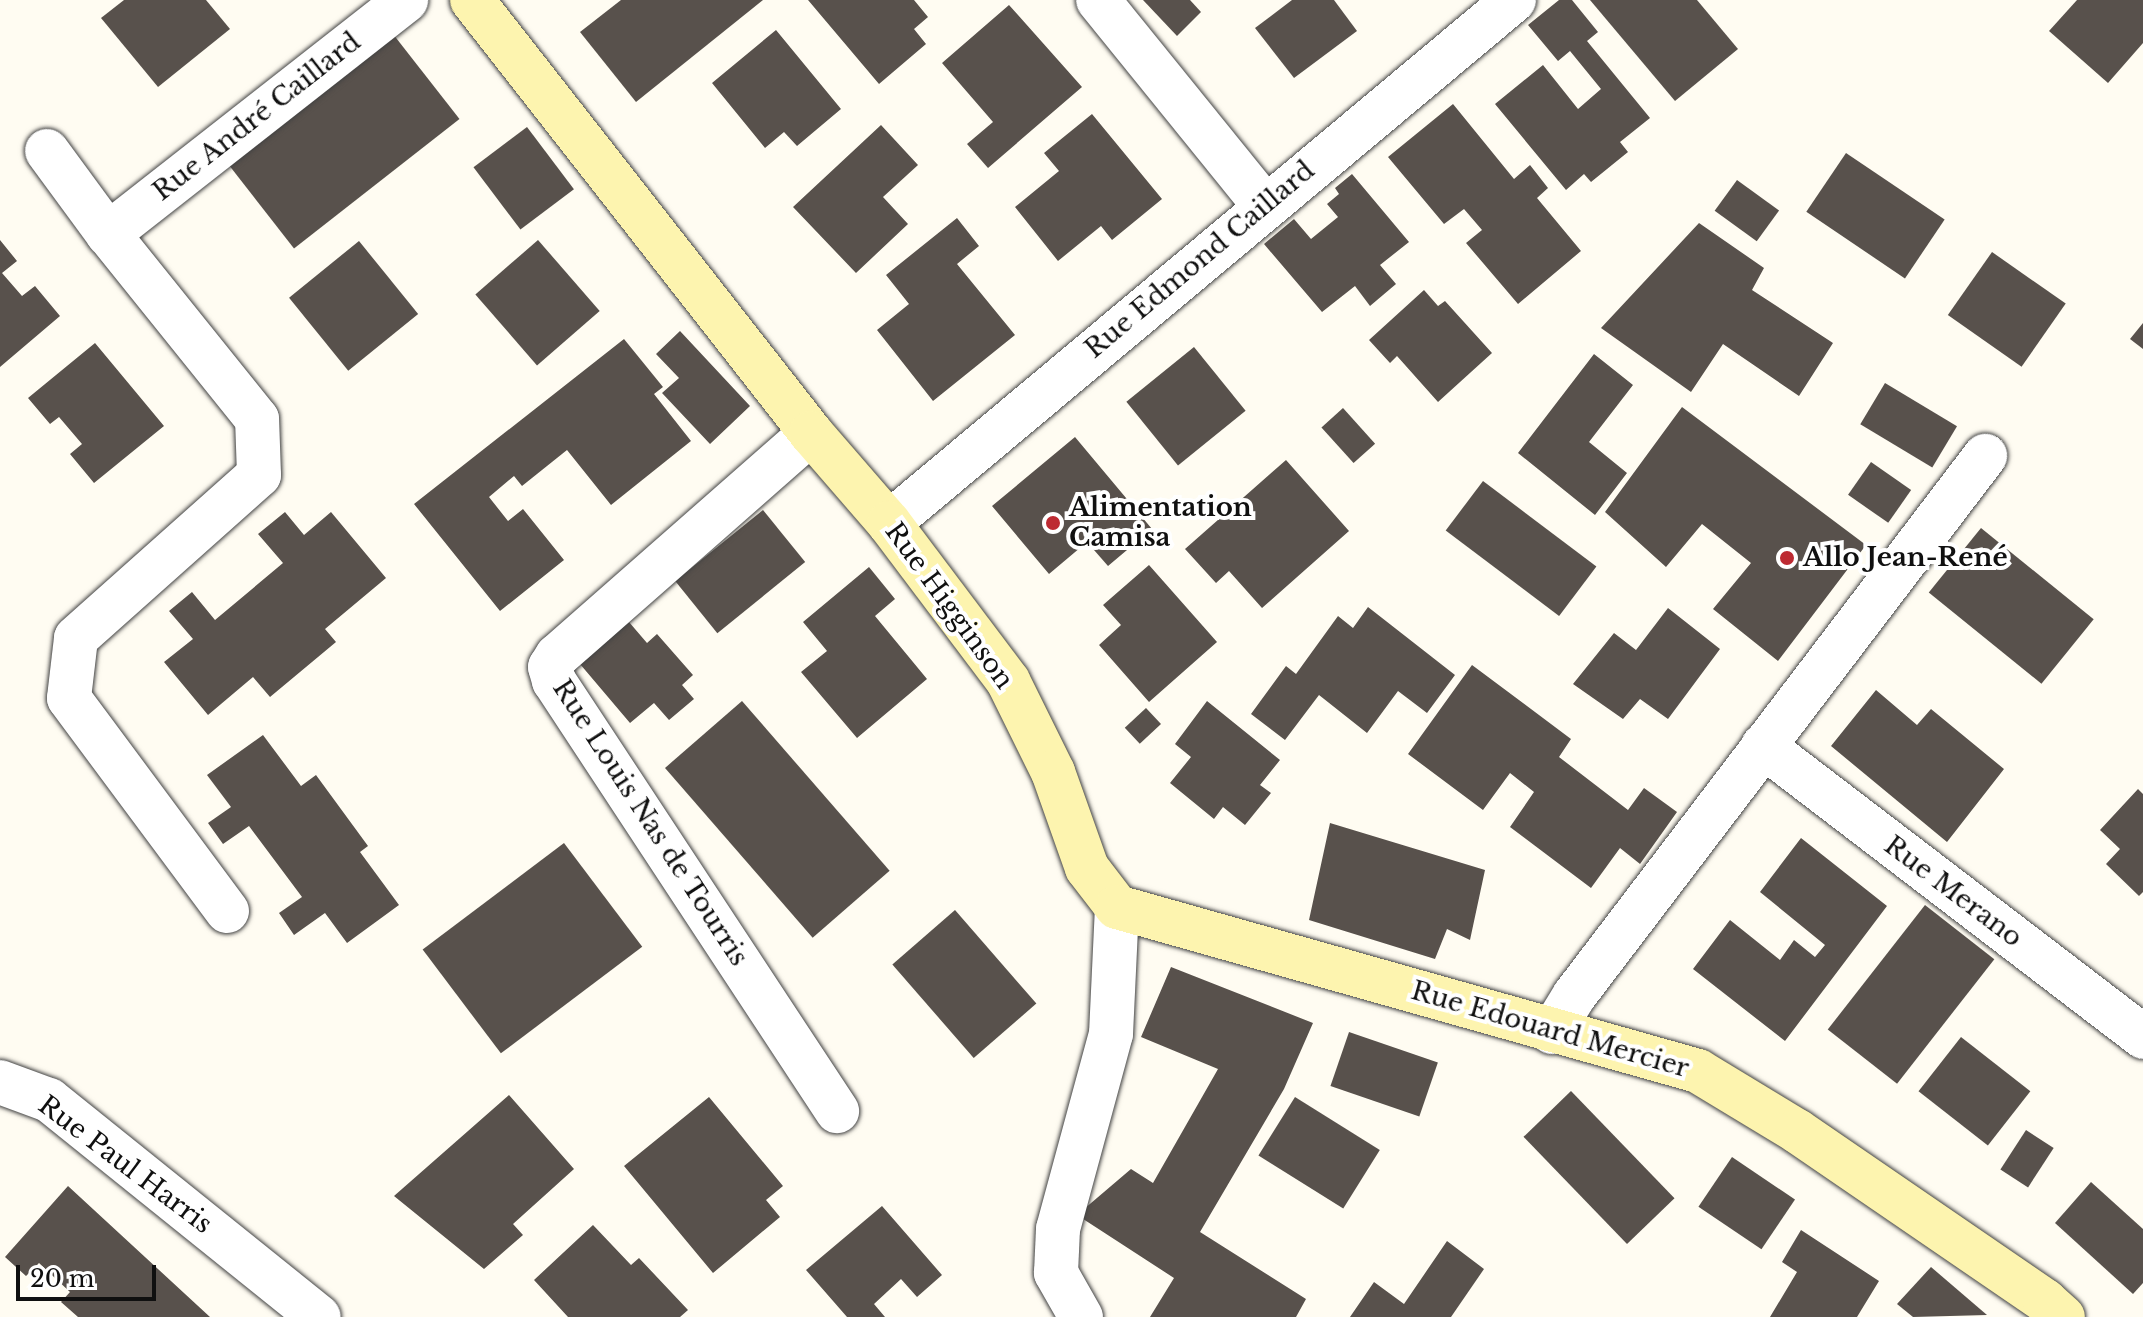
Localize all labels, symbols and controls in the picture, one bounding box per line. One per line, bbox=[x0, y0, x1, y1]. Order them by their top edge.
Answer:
street label: Rue André Caillard bbox=[147, 26, 367, 208]
street label: Rue Edmond Caillard bbox=[1079, 155, 1321, 365]
place label: Alimentation Camisa bbox=[1069, 492, 1252, 554]
marker: Alimentation Camisa bbox=[1044, 514, 1062, 532]
street label: Rue Higginson bbox=[878, 517, 1020, 695]
place label: Allo Jean-René bbox=[1803, 542, 2008, 574]
marker: Allo Jean-René bbox=[1778, 549, 1796, 567]
street label: Rue Louis Nas de Tourris bbox=[546, 674, 754, 972]
street label: Rue Merano bbox=[1878, 830, 2028, 954]
street label: Rue Edouard Mercier bbox=[1408, 975, 1692, 1085]
street label: Rue Paul Harris bbox=[32, 1090, 218, 1240]
scale bar bbox=[20, 1249, 160, 1299]
text: 20 m bbox=[30, 1264, 95, 1293]

